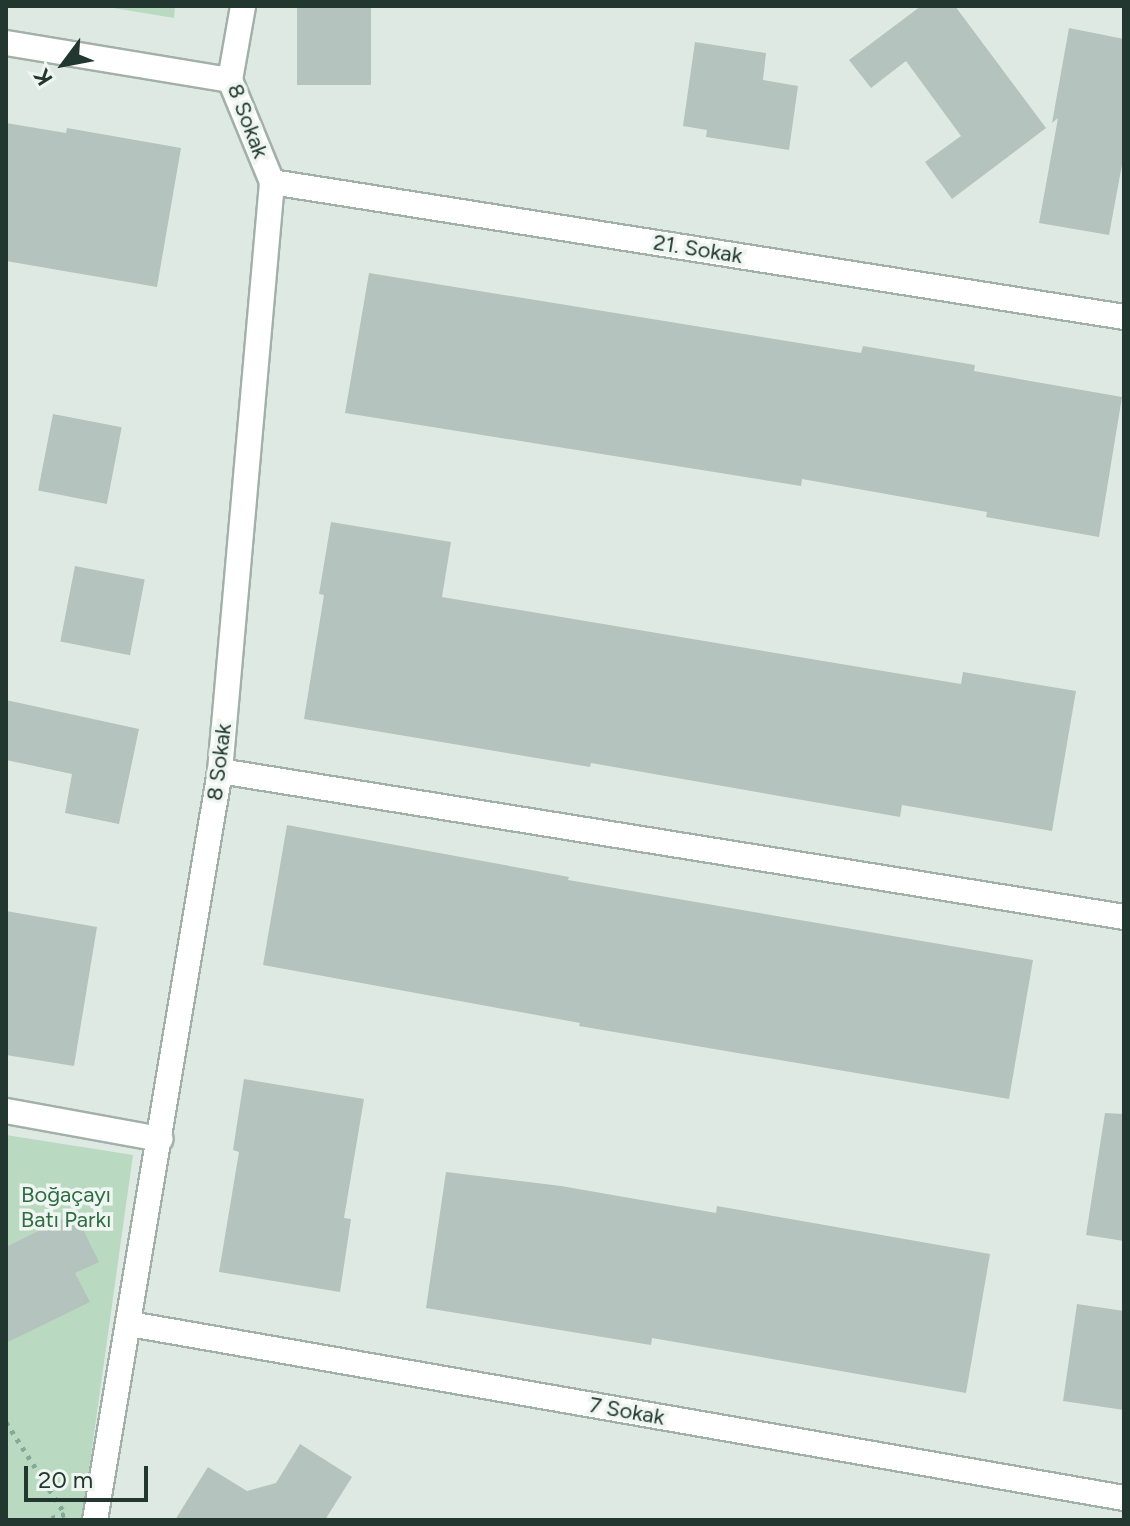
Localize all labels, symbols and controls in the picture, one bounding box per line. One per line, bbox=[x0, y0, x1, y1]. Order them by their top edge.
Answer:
north arrow bbox=[24, 24, 104, 104]
text: K bbox=[28, 64, 59, 90]
street label: 8 Sokak bbox=[222, 80, 274, 162]
street label: 21. Sokak bbox=[651, 229, 745, 269]
street label: 8 Sokak bbox=[201, 722, 237, 802]
park label: Boğaçayı Batı Parkı bbox=[21, 1181, 111, 1232]
street label: 7 Sokak bbox=[587, 1391, 667, 1431]
scale bar bbox=[28, 1450, 152, 1500]
text: 20 m bbox=[38, 1465, 93, 1494]

